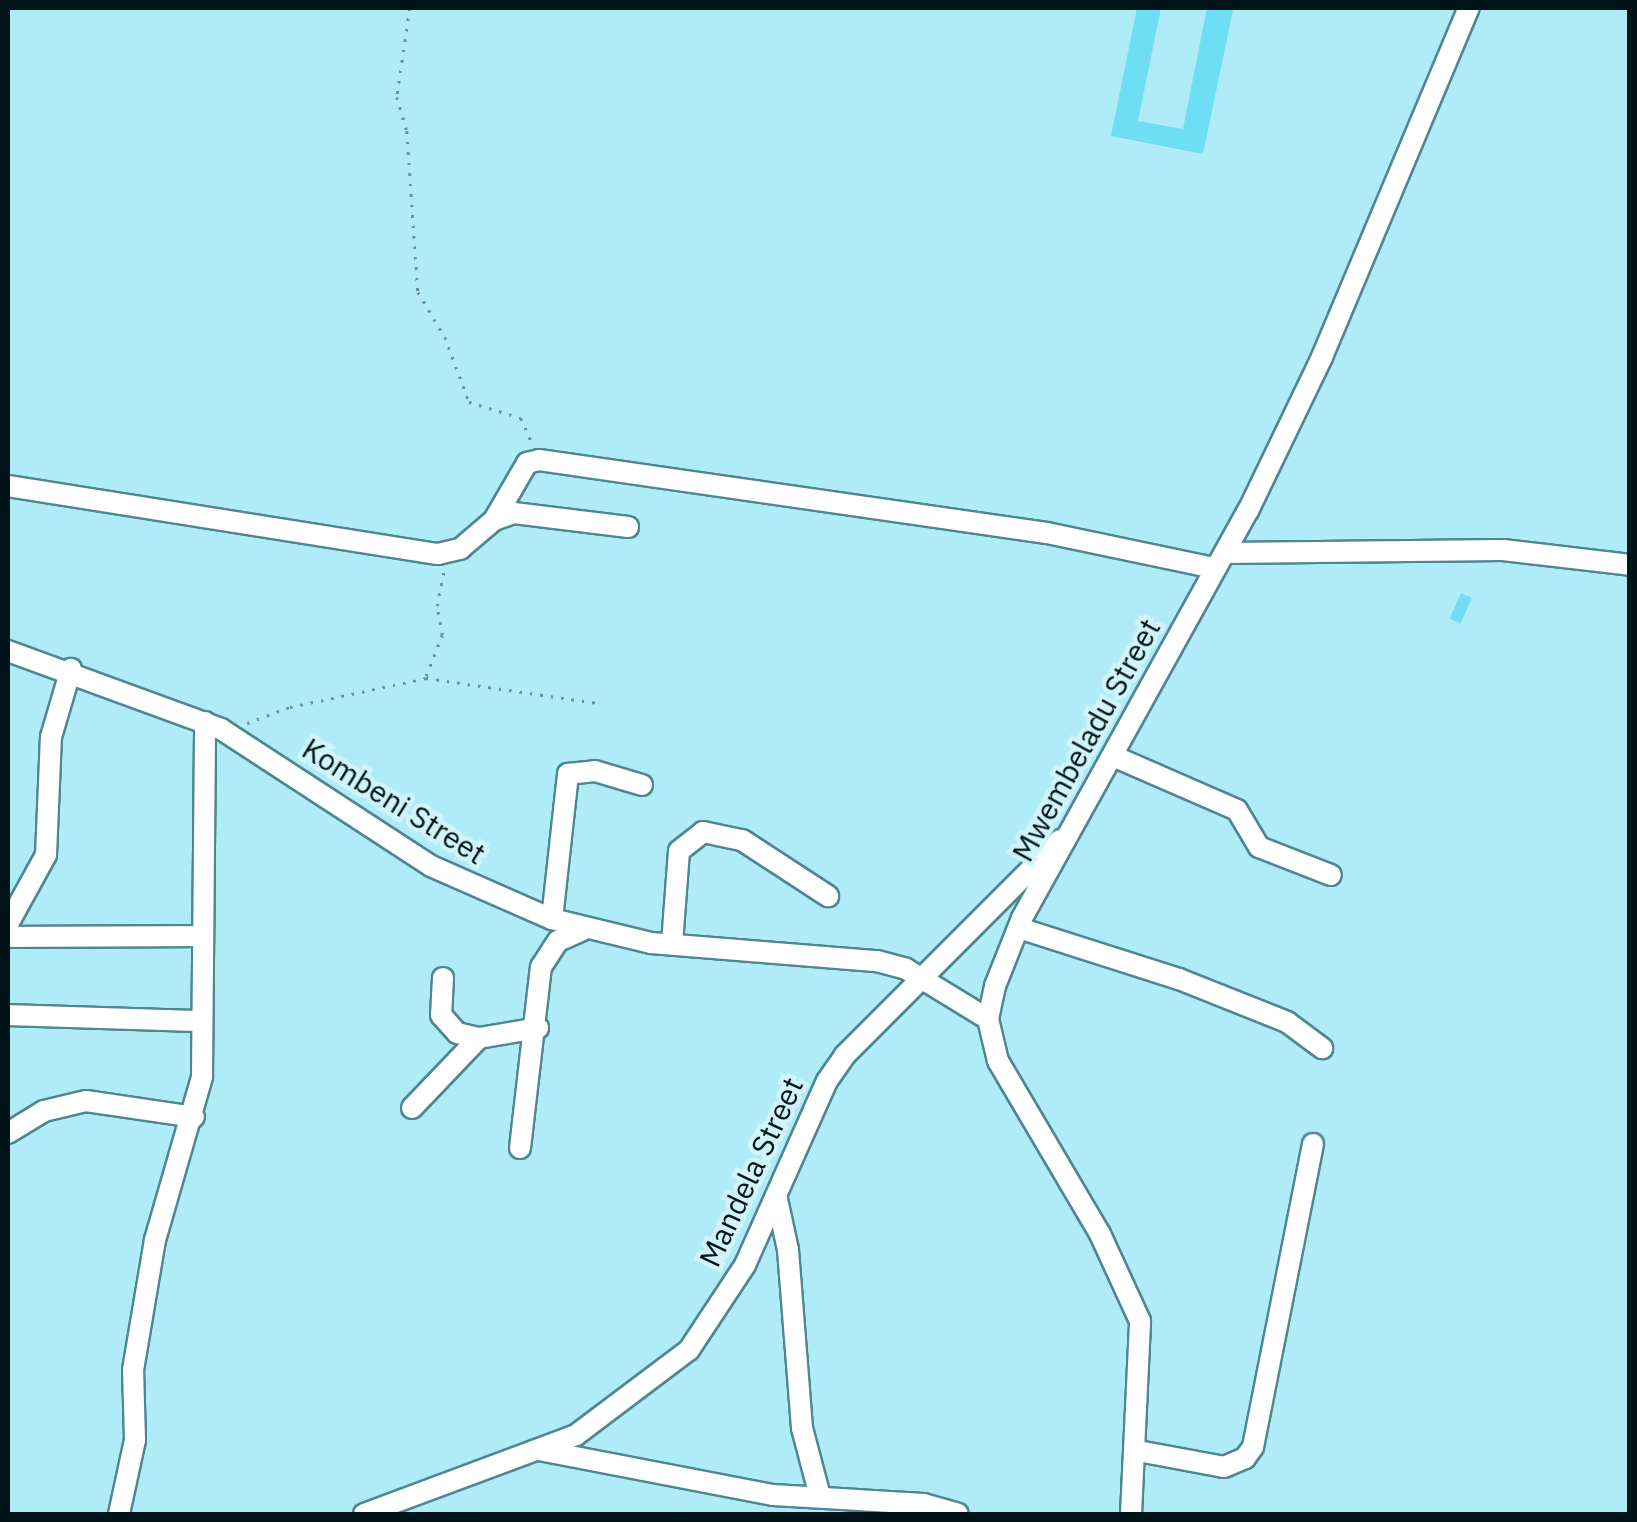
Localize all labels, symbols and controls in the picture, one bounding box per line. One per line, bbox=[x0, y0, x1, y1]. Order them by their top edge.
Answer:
street label: Mwembeladu Street bbox=[1004, 612, 1168, 868]
street label: Kombeni Street bbox=[296, 730, 492, 872]
street label: Mandela Street bbox=[691, 1072, 811, 1272]

